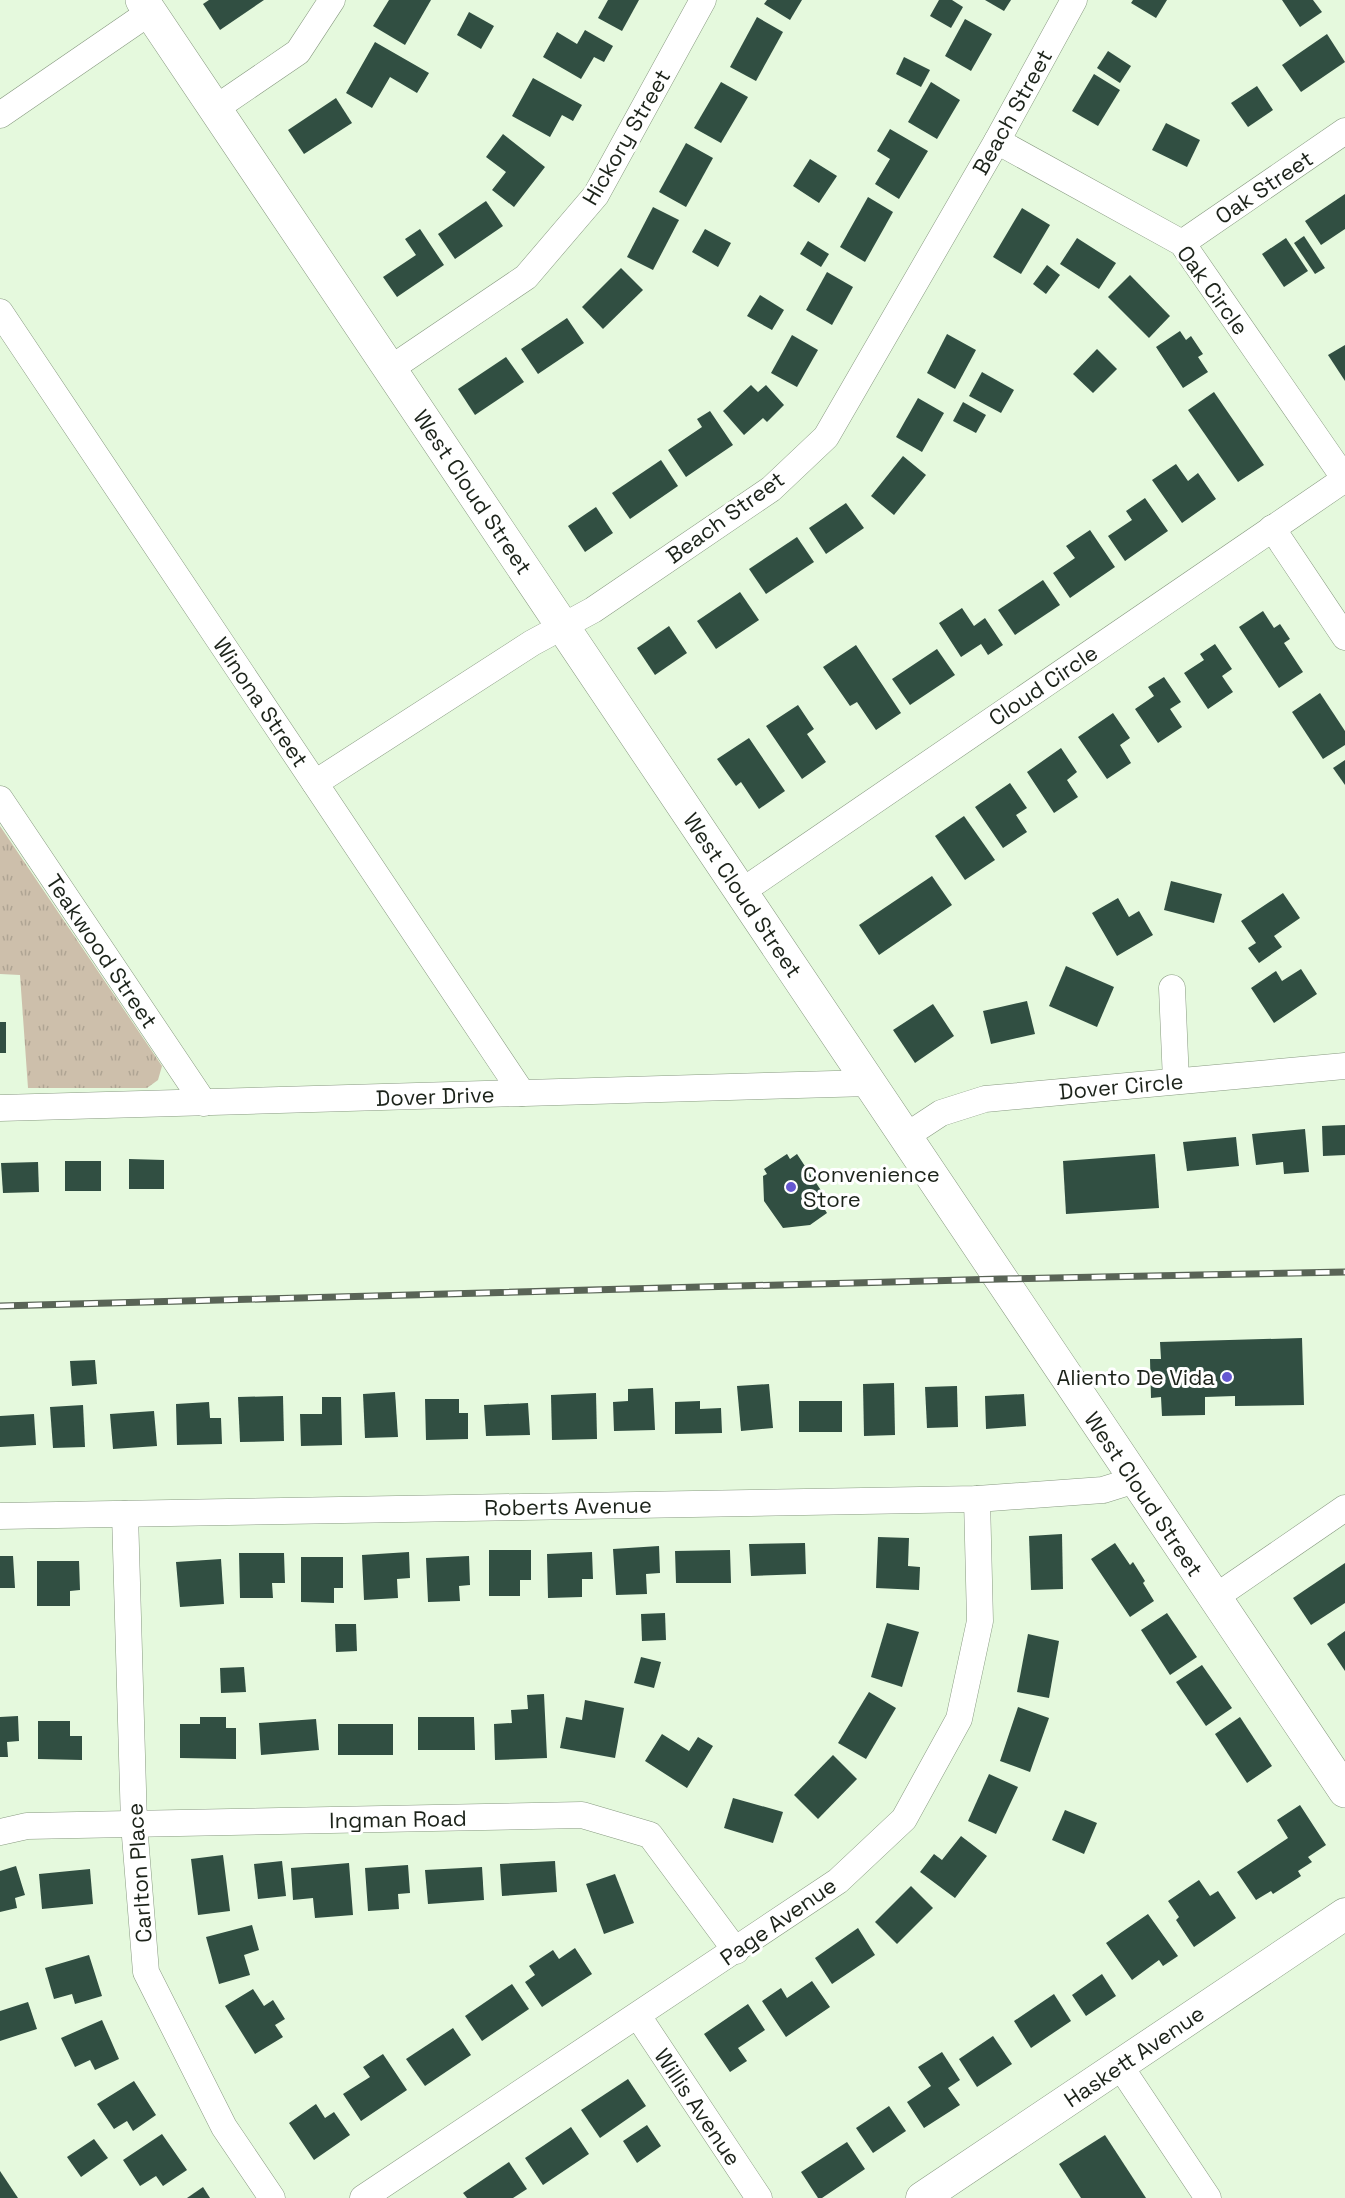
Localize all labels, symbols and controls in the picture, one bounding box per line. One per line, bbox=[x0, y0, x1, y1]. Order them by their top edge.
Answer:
street label: Beach Street bbox=[966, 44, 1058, 180]
street label: Hickory Street bbox=[576, 64, 676, 210]
street label: Oak Street bbox=[1210, 144, 1318, 230]
street label: Oak Circle bbox=[1171, 240, 1255, 340]
street label: West Cloud Street bbox=[408, 404, 538, 580]
street label: Beach Street bbox=[660, 465, 790, 569]
street label: Winona Street bbox=[207, 632, 315, 772]
street label: Cloud Circle bbox=[983, 638, 1103, 732]
street label: West Cloud Street bbox=[678, 807, 808, 983]
street label: Teakwood Street bbox=[40, 869, 164, 1033]
street label: Dover Circle bbox=[1057, 1067, 1185, 1105]
street label: Dover Drive bbox=[375, 1080, 495, 1112]
place label: Convenience Store bbox=[803, 1160, 940, 1213]
marker: Convenience Store bbox=[784, 1180, 798, 1194]
place label: Aliento De Vida bbox=[1056, 1363, 1215, 1391]
marker: Aliento De Vida bbox=[1220, 1370, 1234, 1384]
street label: West Cloud Street bbox=[1079, 1406, 1209, 1582]
street label: Roberts Avenue bbox=[484, 1491, 652, 1521]
street label: Carlton Place bbox=[120, 1802, 158, 1944]
street label: Ingman Road bbox=[329, 1804, 467, 1834]
street label: Page Avenue bbox=[714, 1871, 842, 1971]
street label: Haskett Avenue bbox=[1059, 1999, 1209, 2113]
street label: Willis Avenue bbox=[649, 2043, 747, 2171]

